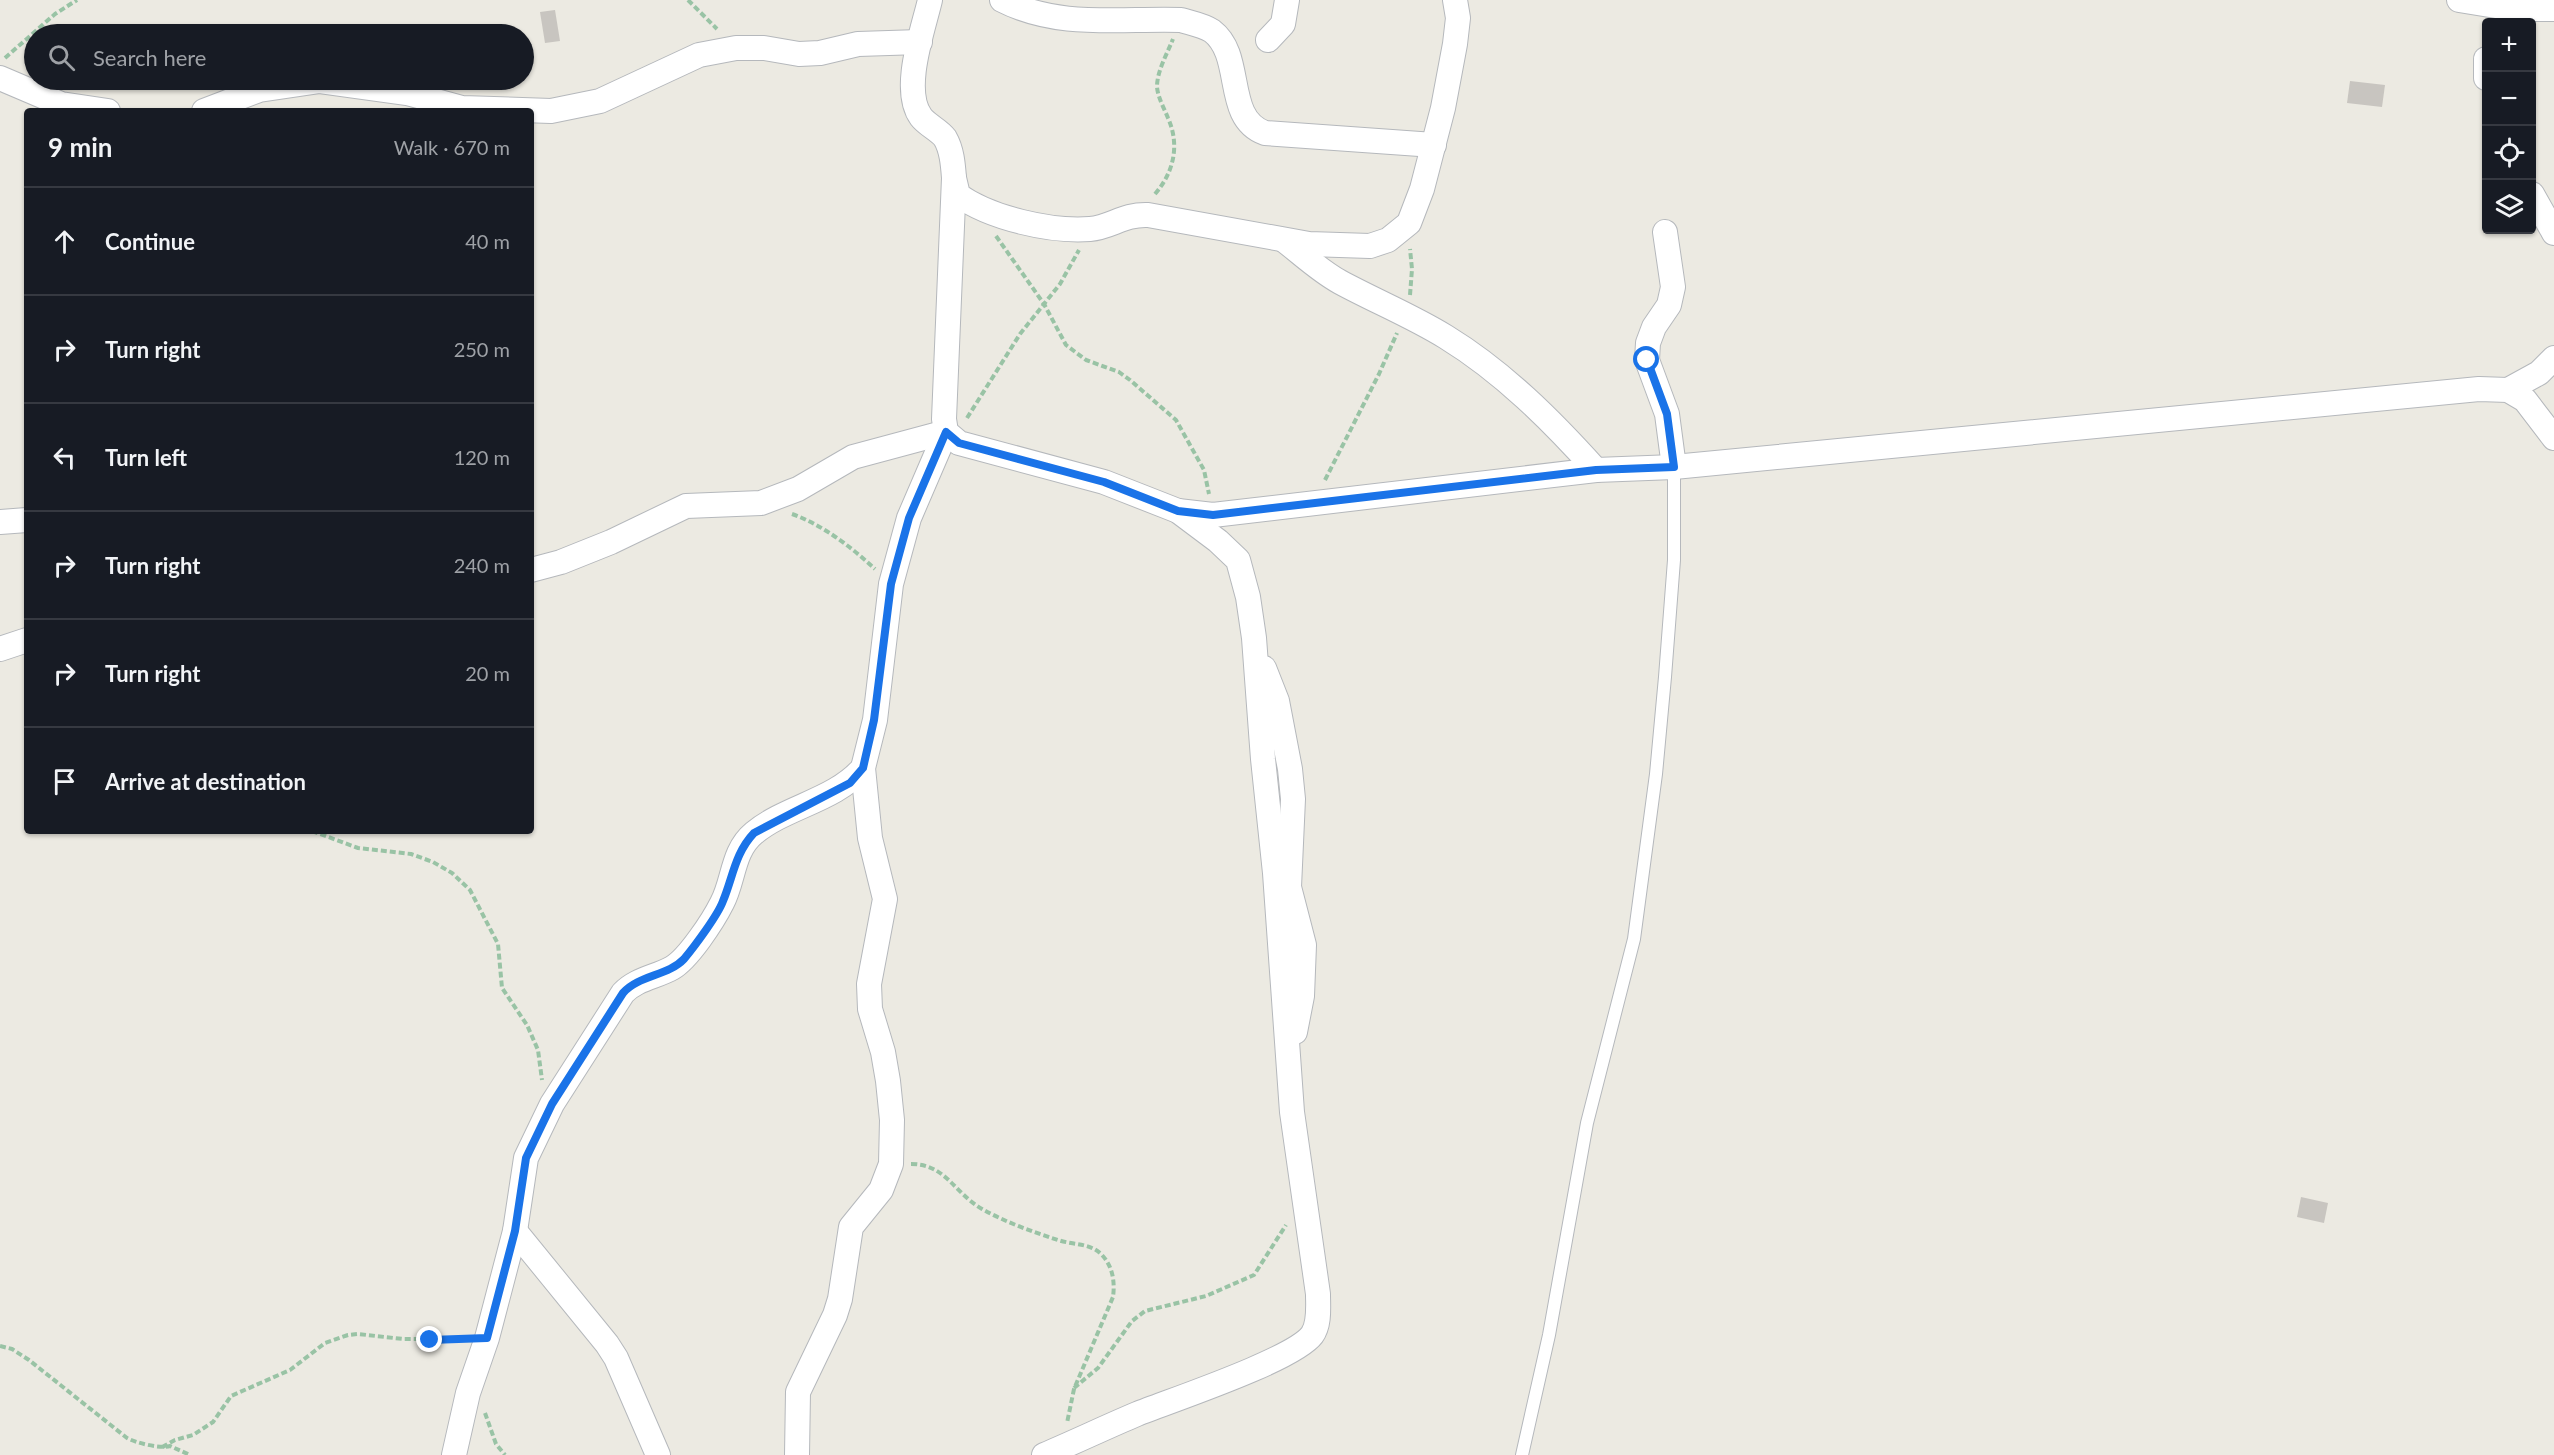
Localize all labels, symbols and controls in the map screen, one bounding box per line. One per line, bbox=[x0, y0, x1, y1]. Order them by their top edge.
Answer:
map controls bbox=[2482, 18, 2536, 234]
button: + bbox=[2482, 18, 2536, 72]
search box bbox=[24, 24, 534, 90]
icon: search bbox=[45, 41, 78, 74]
text: Search here bbox=[93, 44, 206, 71]
button: − bbox=[2482, 72, 2536, 126]
button: locate bbox=[2482, 126, 2536, 180]
text: 9 min bbox=[48, 131, 112, 163]
text: Walk · 670 m bbox=[394, 135, 510, 159]
button: layers bbox=[2482, 180, 2536, 234]
icon: ahead bbox=[48, 225, 81, 258]
text: Continue bbox=[105, 228, 195, 255]
text: 40 m bbox=[465, 229, 510, 253]
icon: right bbox=[48, 333, 81, 366]
text: Turn right bbox=[105, 336, 200, 363]
text: 250 m bbox=[454, 337, 510, 361]
route start bbox=[1633, 346, 1659, 372]
icon: left bbox=[48, 441, 81, 474]
text: Turn left bbox=[105, 444, 187, 471]
text: 120 m bbox=[454, 445, 510, 469]
icon: right bbox=[48, 549, 81, 582]
text: Turn right bbox=[105, 552, 200, 579]
text: 240 m bbox=[454, 553, 510, 577]
icon: right bbox=[48, 657, 81, 690]
text: Turn right bbox=[105, 660, 200, 687]
text: 20 m bbox=[465, 661, 510, 685]
icon: arrive bbox=[48, 765, 81, 798]
text: Arrive at destination bbox=[105, 768, 306, 795]
route end bbox=[416, 1326, 442, 1352]

